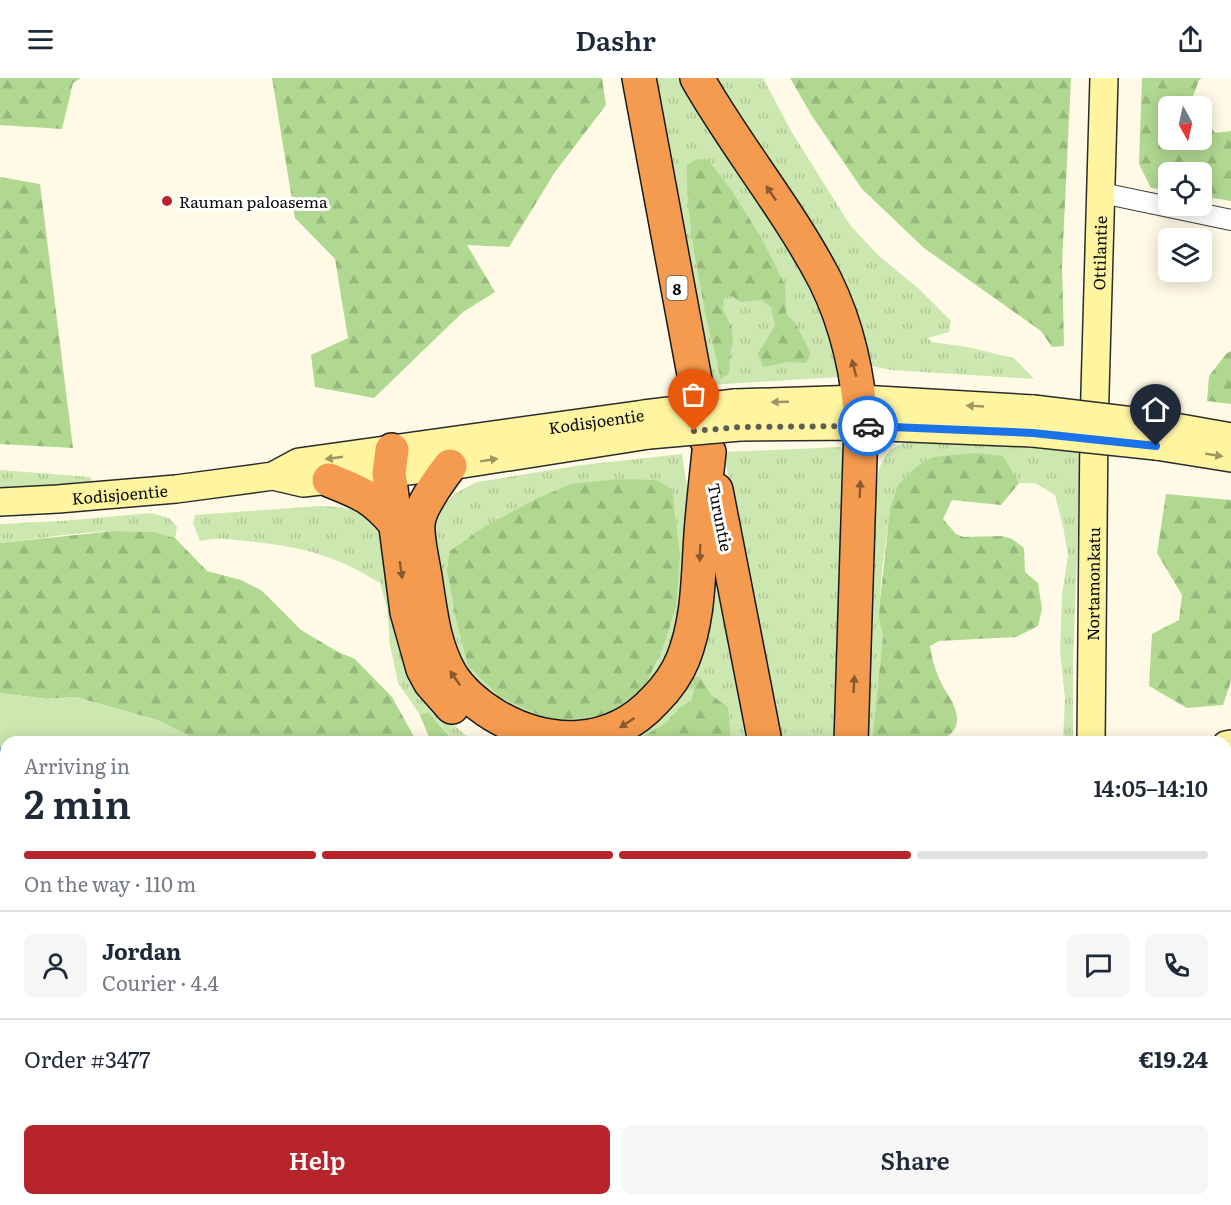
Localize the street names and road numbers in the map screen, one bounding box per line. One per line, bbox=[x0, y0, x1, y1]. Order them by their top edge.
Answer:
street label: Ottilantie bbox=[1086, 215, 1112, 291]
road number: 8 bbox=[666, 276, 688, 300]
street label: Kodisjoentie bbox=[547, 402, 646, 439]
street label: Kodisjoentie bbox=[71, 478, 169, 510]
street label: Turuntie bbox=[703, 481, 739, 553]
street label: Nortamonkatu bbox=[1080, 527, 1105, 641]

